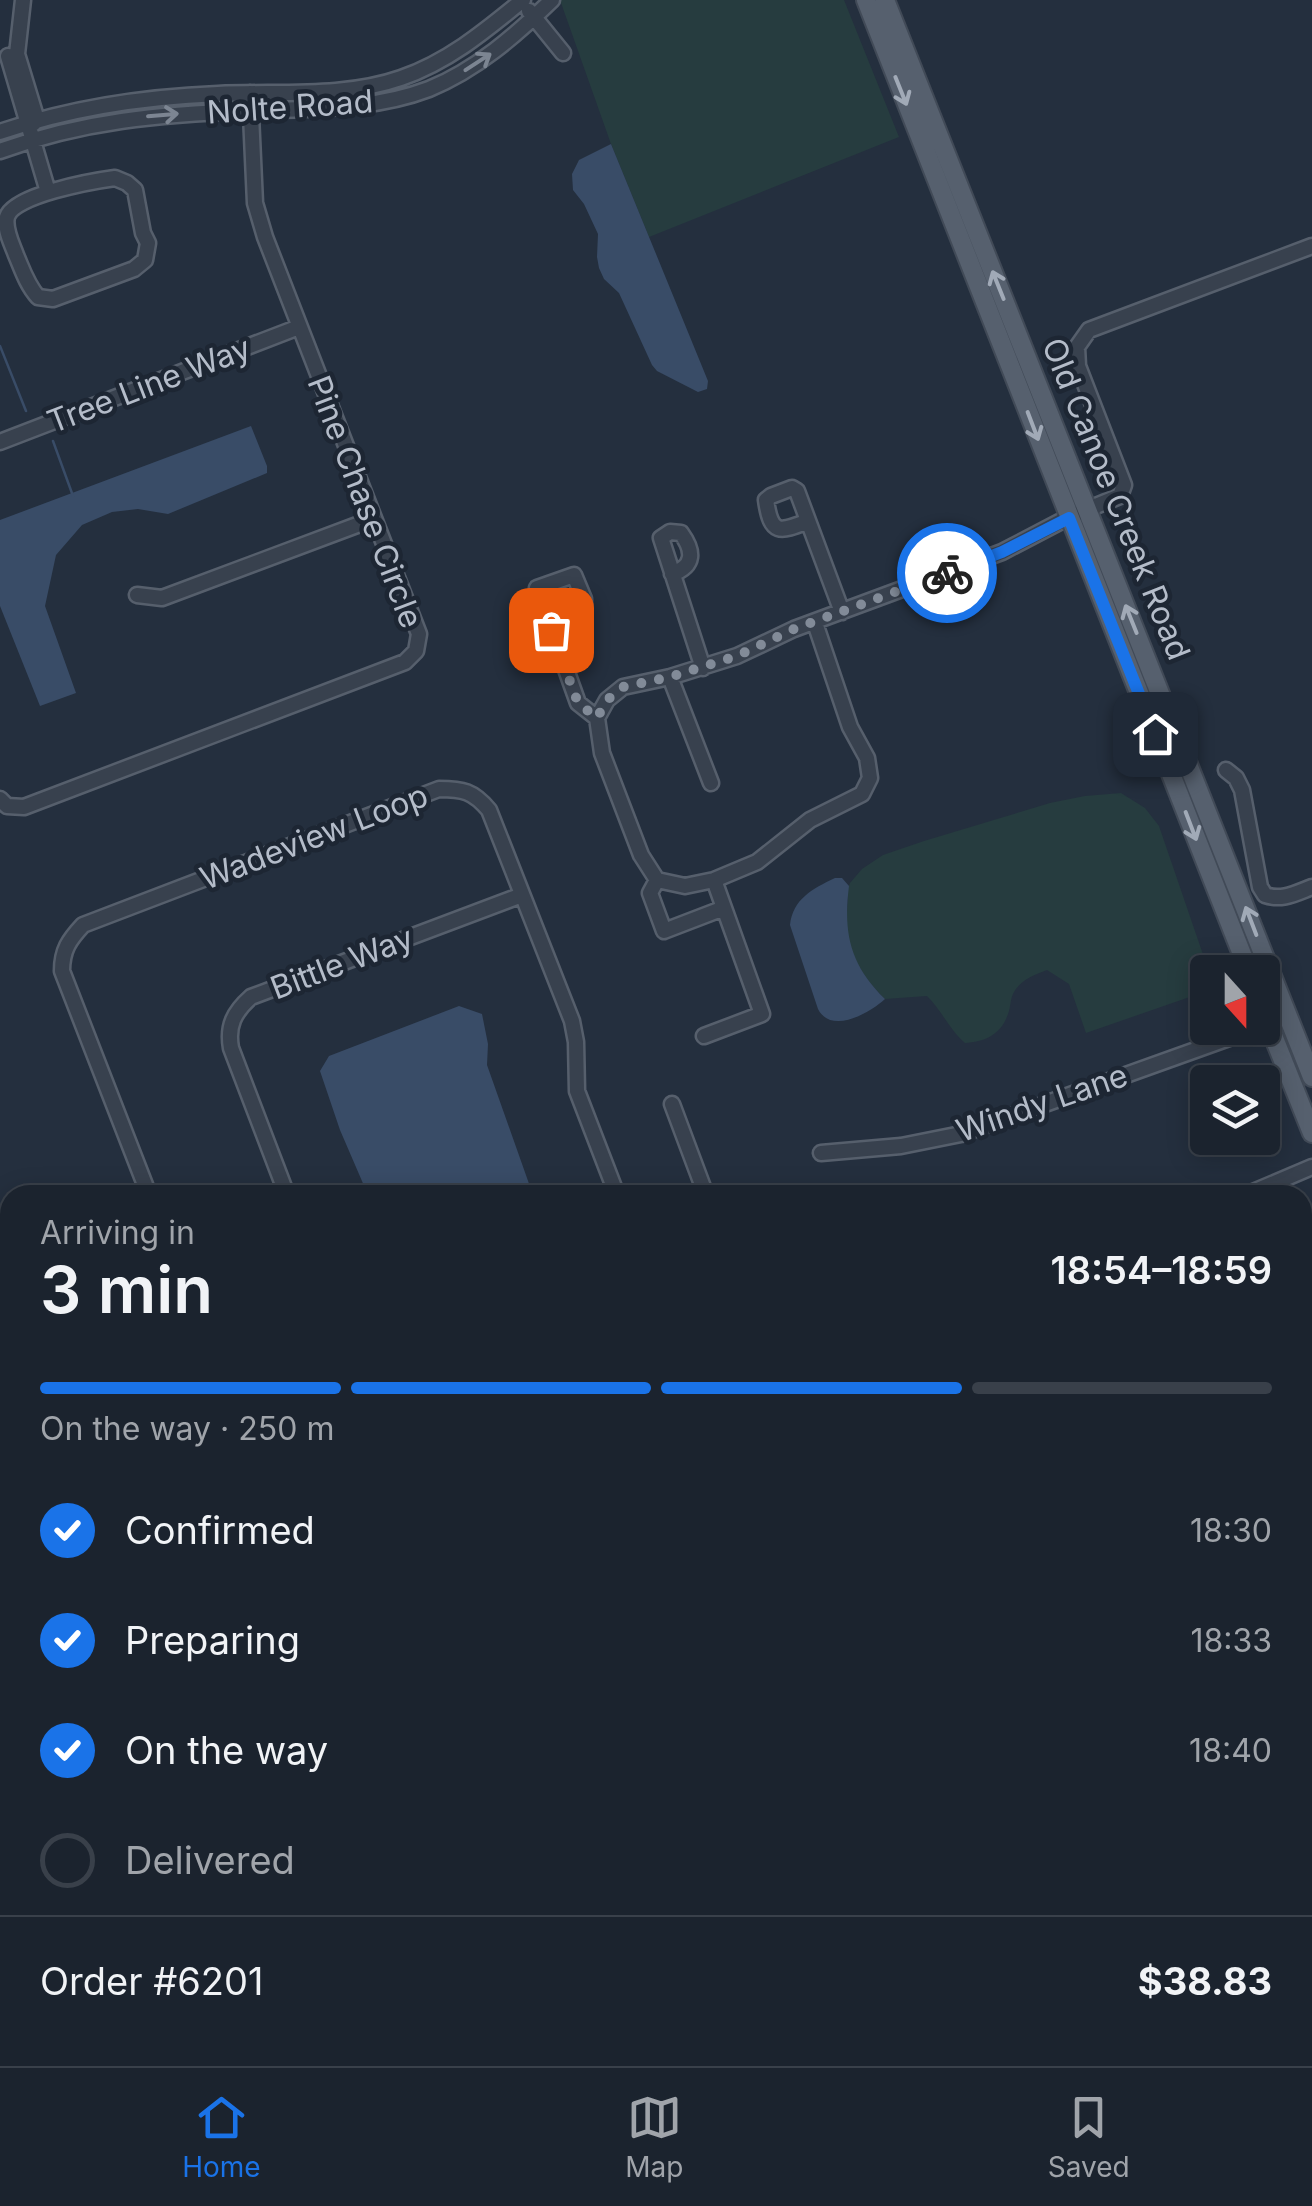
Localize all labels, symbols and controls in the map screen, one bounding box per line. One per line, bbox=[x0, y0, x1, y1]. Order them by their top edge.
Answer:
one-way arrow bbox=[464, 51, 492, 72]
one-way arrow bbox=[894, 75, 912, 105]
street label: Nolte Road bbox=[206, 81, 374, 132]
one-way arrow bbox=[147, 106, 179, 125]
one-way arrow bbox=[988, 270, 1006, 300]
street label: Tree Line Way bbox=[42, 328, 256, 441]
street label: Old Canoe Creek Road bbox=[1034, 332, 1199, 666]
street label: Pine Chase Circle bbox=[299, 370, 431, 633]
one-way arrow bbox=[1025, 410, 1043, 441]
courier bbox=[897, 523, 997, 623]
icon: bike bbox=[920, 546, 975, 601]
pin bbox=[509, 588, 594, 673]
icon: bag bbox=[524, 603, 579, 658]
one-way arrow bbox=[1121, 604, 1139, 635]
pin bbox=[1113, 692, 1198, 777]
icon: home bbox=[1128, 707, 1183, 762]
street label: Wadeview Loop bbox=[195, 775, 433, 898]
one-way arrow bbox=[1184, 810, 1202, 840]
one-way arrow bbox=[1241, 907, 1259, 937]
street label: Bittle Way bbox=[265, 918, 419, 1008]
north arrow bbox=[1190, 955, 1280, 1045]
map controls bbox=[1190, 955, 1280, 1155]
street label: Windy Lane bbox=[951, 1055, 1133, 1150]
button: layers bbox=[1190, 1065, 1280, 1155]
text: Arriving in bbox=[40, 1213, 195, 1252]
text: 18:54–18:59 bbox=[1051, 1247, 1272, 1293]
text: 3 min bbox=[40, 1250, 213, 1329]
text: On the way · 250 m bbox=[40, 1409, 335, 1448]
icon: check bbox=[40, 1503, 95, 1558]
text: Confirmed bbox=[125, 1507, 315, 1553]
text: 18:30 bbox=[1190, 1511, 1272, 1550]
icon: check bbox=[40, 1613, 95, 1668]
text: Preparing bbox=[125, 1617, 300, 1663]
text: 18:33 bbox=[1190, 1621, 1272, 1660]
icon: check bbox=[40, 1723, 95, 1778]
text: On the way bbox=[125, 1727, 328, 1773]
text: 18:40 bbox=[1189, 1731, 1272, 1770]
text: Delivered bbox=[125, 1837, 295, 1883]
text: Order #6201 bbox=[40, 1958, 263, 2004]
text: $38.83 bbox=[1138, 1958, 1272, 2004]
tab: Home bbox=[182, 2090, 261, 2184]
tab: Map bbox=[625, 2090, 683, 2184]
tab: Saved bbox=[1048, 2090, 1130, 2184]

